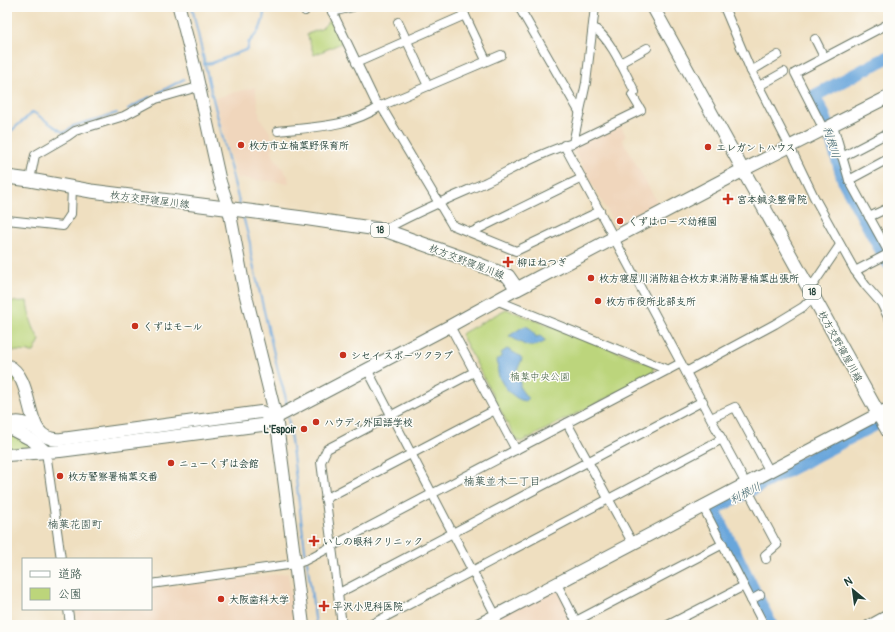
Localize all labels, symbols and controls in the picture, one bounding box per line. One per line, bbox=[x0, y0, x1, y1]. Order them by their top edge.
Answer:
water label: 利根川 bbox=[820, 124, 843, 160]
marker: 枚方市立楠葉野保育所 bbox=[236, 140, 246, 150]
place label: 枚方市立楠葉野保育所 bbox=[249, 140, 349, 152]
marker: エレガントハウス bbox=[703, 142, 713, 152]
place label: エレガントハウス bbox=[716, 142, 795, 154]
street label: 枚方交野寝屋川線 bbox=[109, 189, 190, 211]
marker: 宮本鍼灸整骨院 bbox=[722, 193, 734, 205]
place label: 宮本鍼灸整骨院 bbox=[737, 194, 807, 206]
marker: くずはローズ幼稚園 bbox=[615, 216, 625, 226]
place label: くずはローズ幼稚園 bbox=[628, 216, 717, 228]
road number: 18 bbox=[371, 223, 389, 237]
street label: 枚方交野寝屋川線 bbox=[427, 242, 506, 282]
marker: 柳ほねつぎ bbox=[502, 256, 514, 268]
place label: 柳ほねつぎ bbox=[517, 257, 567, 269]
marker: 枚方寝屋川消防組合枚方東消防署楠葉出張所 bbox=[586, 273, 596, 283]
place label: 枚方寝屋川消防組合枚方東消防署楠葉出張所 bbox=[599, 273, 799, 285]
road number: 18 bbox=[803, 285, 821, 299]
marker: 枚方市役所北部支所 bbox=[593, 296, 603, 306]
place label: 枚方市役所北部支所 bbox=[606, 296, 696, 308]
street label: 枚方交野寝屋川線 bbox=[815, 309, 865, 384]
marker: くずはモール bbox=[130, 321, 140, 331]
place label: くずはモール bbox=[143, 321, 203, 333]
marker: シセイ スポーツクラブ bbox=[338, 350, 348, 360]
place label: シセイ スポーツクラブ bbox=[351, 350, 453, 362]
park label: 楠葉中央公園 bbox=[510, 371, 570, 383]
marker: ハウディ外国語学校 bbox=[311, 417, 321, 427]
place label: ハウディ外国語学校 bbox=[324, 417, 413, 429]
place label: L'Espoir bbox=[263, 424, 296, 436]
marker: L'Espoir bbox=[299, 424, 309, 434]
marker: ニューくずは会館 bbox=[166, 458, 176, 468]
place label: ニューくずは会館 bbox=[179, 458, 259, 470]
marker: 枚方警察署楠葉交番 bbox=[55, 471, 65, 481]
place label: 枚方警察署楠葉交番 bbox=[68, 471, 158, 483]
district label: 楠葉並木二丁目 bbox=[464, 475, 541, 488]
water label: 利根川 bbox=[728, 480, 763, 507]
district label: 楠葉花園町 bbox=[48, 518, 103, 531]
marker: いしの眼科クリニック bbox=[308, 535, 320, 547]
place label: いしの眼科クリニック bbox=[323, 536, 423, 548]
legend bbox=[22, 558, 152, 610]
text: 道路 bbox=[58, 567, 82, 582]
north arrow bbox=[833, 570, 873, 610]
text: N bbox=[842, 574, 855, 589]
text: 公園 bbox=[58, 587, 82, 602]
marker: 大阪歯科大学 bbox=[216, 594, 226, 604]
place label: 大阪歯科大学 bbox=[229, 594, 289, 606]
marker: 平沢小児科医院 bbox=[318, 600, 330, 612]
place label: 平沢小児科医院 bbox=[333, 601, 403, 613]

